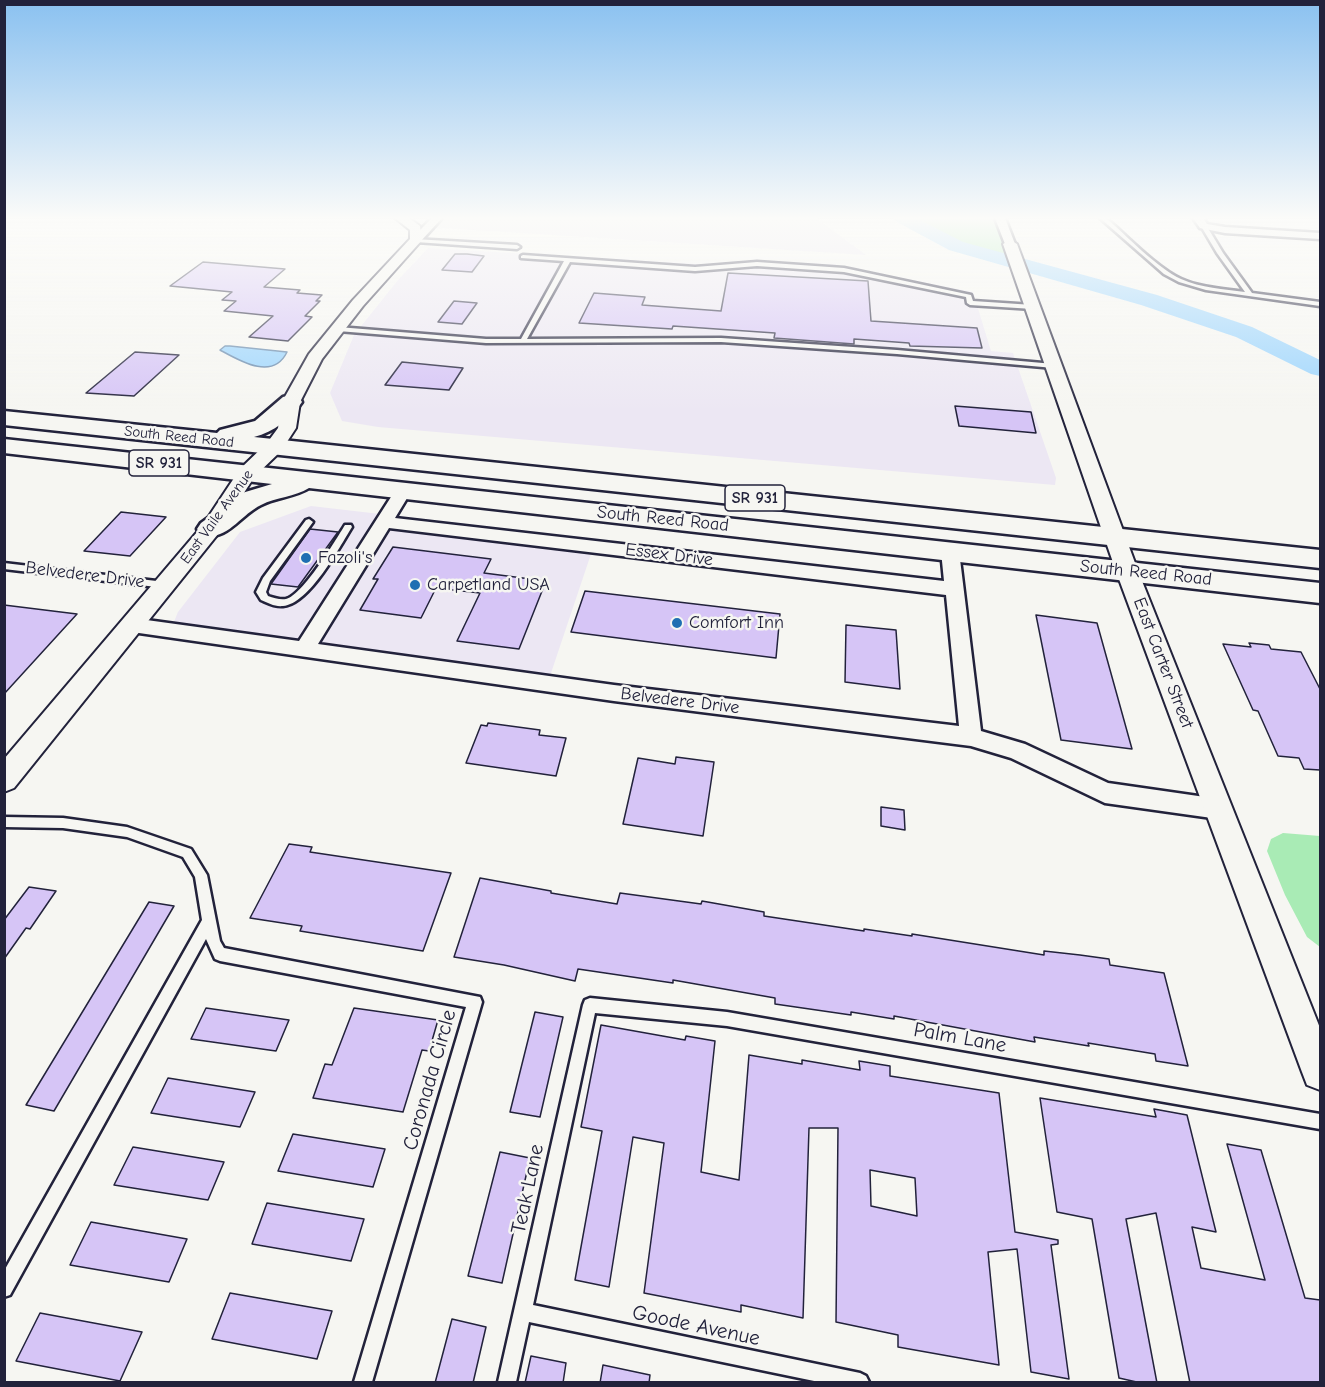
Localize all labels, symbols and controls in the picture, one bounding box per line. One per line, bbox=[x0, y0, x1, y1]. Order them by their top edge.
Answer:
street label: South Reed Road bbox=[123, 422, 235, 452]
road number: SR 931 bbox=[129, 450, 189, 476]
street label: East Vaile Avenue bbox=[177, 466, 257, 568]
road number: SR 931 bbox=[725, 485, 785, 511]
street label: South Reed Road bbox=[596, 501, 730, 537]
street label: Essex Drive bbox=[624, 539, 714, 571]
place label: Fazoli's bbox=[318, 547, 373, 569]
marker: Fazoli's bbox=[299, 551, 313, 565]
street label: South Reed Road bbox=[1079, 555, 1213, 591]
street label: Belvedere Drive bbox=[24, 557, 146, 593]
place label: Carpetland USA bbox=[427, 574, 550, 596]
marker: Carpetland USA bbox=[408, 578, 422, 592]
street label: East Carter Street bbox=[1128, 595, 1198, 731]
place label: Comfort Inn bbox=[689, 612, 784, 634]
marker: Comfort Inn bbox=[670, 616, 684, 630]
street label: Belvedere Drive bbox=[619, 683, 741, 719]
street label: Coronada Circle bbox=[398, 1007, 462, 1153]
street label: Palm Lane bbox=[912, 1017, 1008, 1059]
street label: Teak Lane bbox=[506, 1142, 550, 1236]
street label: Goode Avenue bbox=[630, 1300, 762, 1352]

